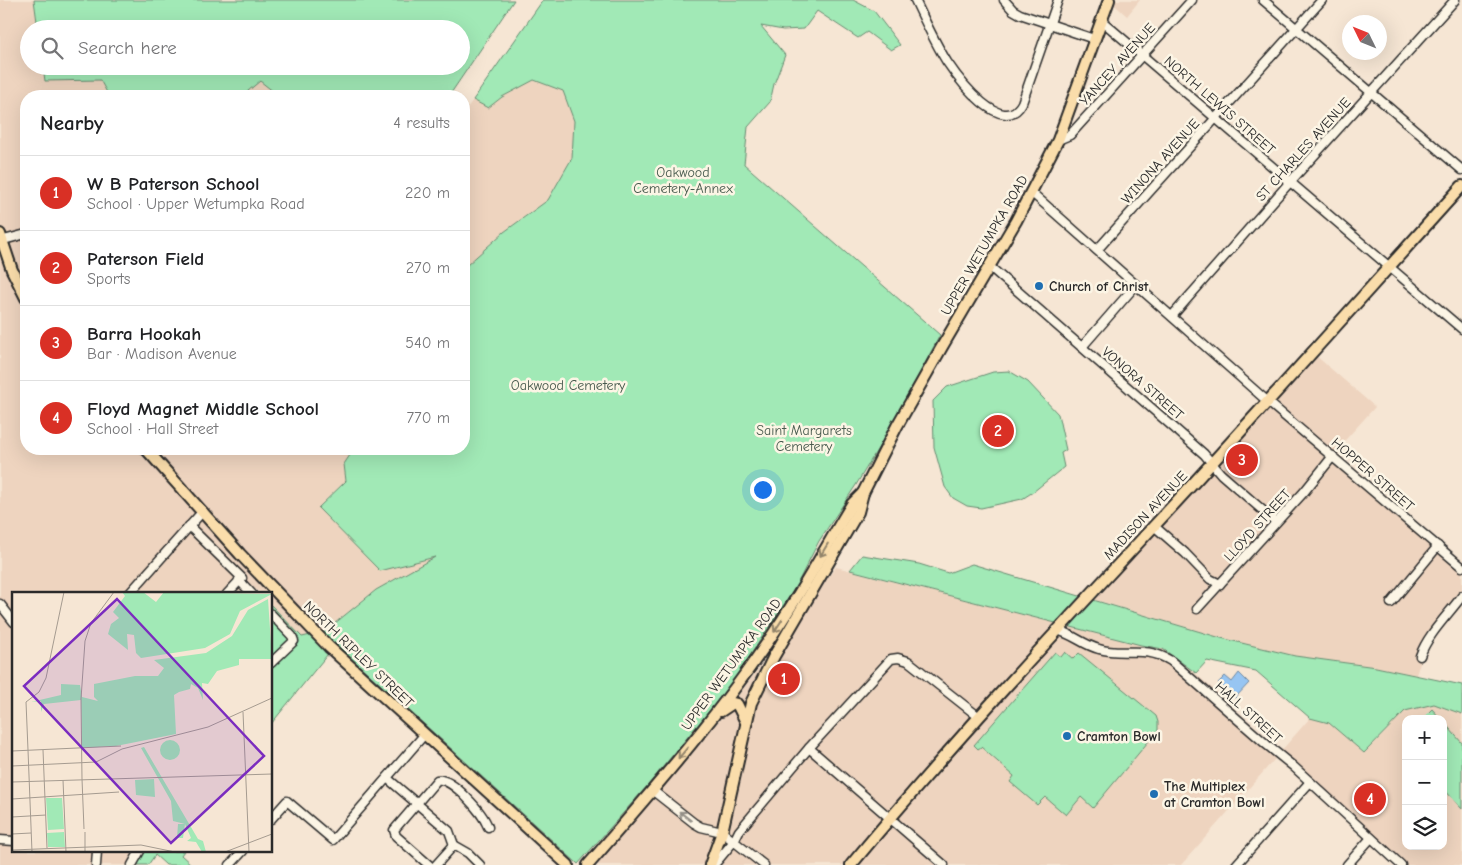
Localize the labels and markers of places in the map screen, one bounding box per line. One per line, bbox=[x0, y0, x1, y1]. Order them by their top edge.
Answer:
place label: Church of Christ bbox=[1049, 278, 1149, 295]
marker: Church of Christ bbox=[1033, 280, 1045, 292]
pin: 2 bbox=[982, 412, 1014, 450]
pin: 3 bbox=[1226, 441, 1258, 479]
pin: 1 bbox=[768, 660, 800, 698]
place label: Cramton Bowl bbox=[1077, 728, 1161, 745]
marker: Cramton Bowl bbox=[1061, 730, 1073, 742]
place label: The Multiplex at Cramton Bowl bbox=[1164, 778, 1264, 811]
pin: 4 bbox=[1354, 780, 1386, 818]
marker: The Multiplex at Cramton Bowl bbox=[1148, 788, 1160, 800]

